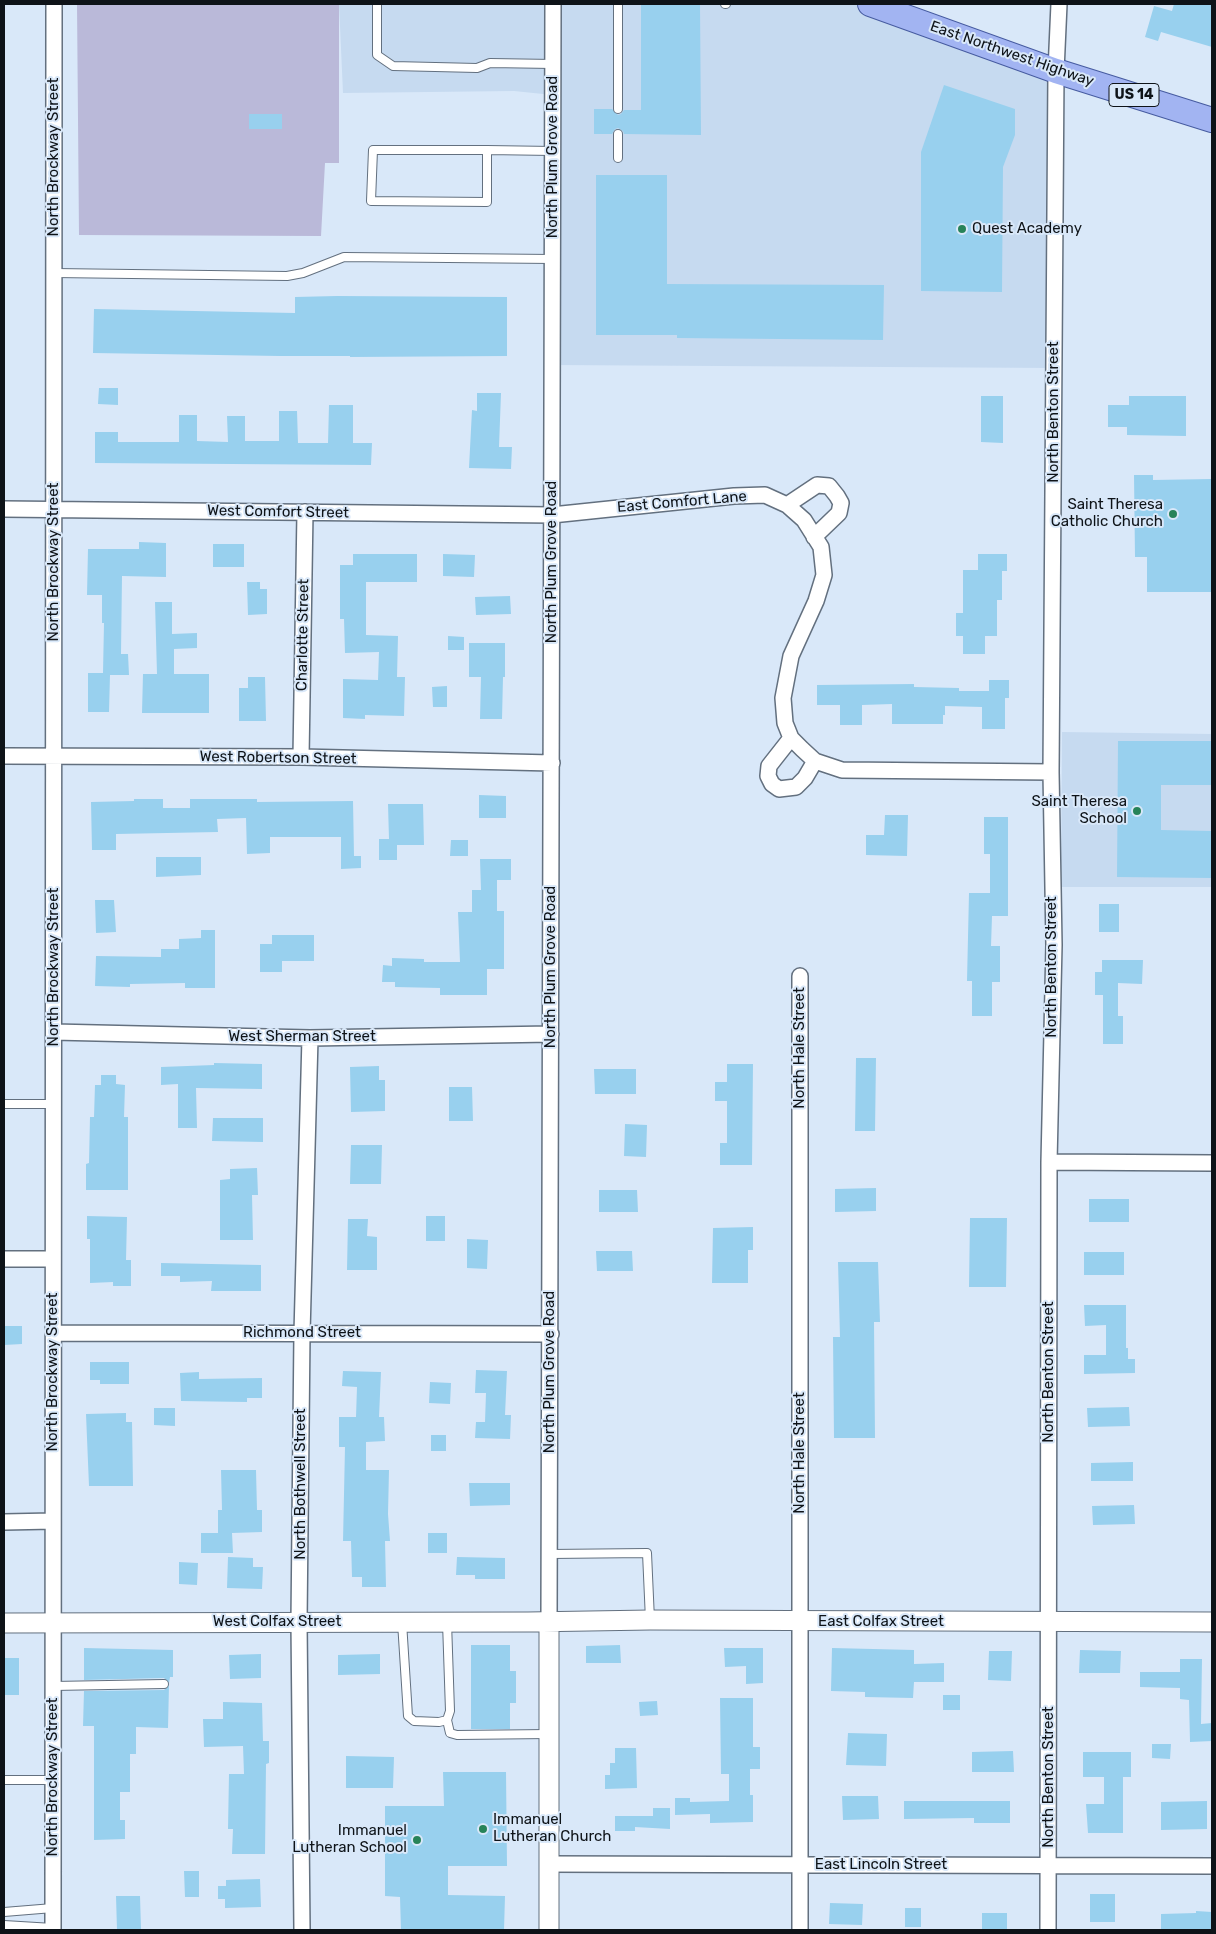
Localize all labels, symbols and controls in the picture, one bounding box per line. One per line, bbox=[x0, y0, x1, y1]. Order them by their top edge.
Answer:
street label: East Northwest Highway bbox=[928, 17, 1096, 91]
street label: North Plum Grove Road bbox=[544, 76, 562, 238]
street label: North Brockway Street bbox=[45, 78, 63, 236]
road number: US 14 bbox=[1109, 84, 1159, 106]
place label: Quest Academy bbox=[972, 220, 1082, 238]
marker: Quest Academy bbox=[956, 223, 968, 235]
street label: North Benton Street bbox=[1045, 341, 1063, 483]
street label: North Plum Grove Road bbox=[543, 481, 561, 643]
street label: North Brockway Street bbox=[45, 483, 63, 641]
street label: East Comfort Lane bbox=[616, 487, 748, 517]
place label: Saint Theresa Catholic Church bbox=[1051, 496, 1163, 531]
street label: West Comfort Street bbox=[207, 502, 349, 522]
marker: Saint Theresa Catholic Church bbox=[1167, 508, 1179, 520]
street label: Charlotte Street bbox=[293, 579, 313, 691]
street label: West Robertson Street bbox=[199, 748, 357, 768]
place label: Saint Theresa School bbox=[1031, 793, 1127, 828]
marker: Saint Theresa School bbox=[1131, 805, 1143, 817]
street label: North Plum Grove Road bbox=[542, 886, 560, 1048]
street label: North Brockway Street bbox=[45, 888, 63, 1046]
street label: North Benton Street bbox=[1043, 896, 1061, 1038]
street label: North Hale Street bbox=[791, 987, 809, 1109]
street label: West Sherman Street bbox=[228, 1028, 376, 1046]
street label: North Plum Grove Road bbox=[541, 1291, 559, 1453]
street label: North Brockway Street bbox=[44, 1293, 62, 1451]
street label: North Benton Street bbox=[1040, 1301, 1058, 1443]
street label: Richmond Street bbox=[243, 1324, 361, 1342]
street label: North Hale Street bbox=[791, 1392, 809, 1514]
street label: North Bothwell Street bbox=[292, 1408, 310, 1560]
street label: West Colfax Street bbox=[213, 1613, 341, 1631]
street label: East Colfax Street bbox=[818, 1613, 944, 1631]
street label: North Brockway Street bbox=[44, 1698, 62, 1856]
street label: North Benton Street bbox=[1040, 1706, 1058, 1848]
place label: Immanuel Lutheran Church bbox=[493, 1811, 611, 1846]
place label: Immanuel Lutheran School bbox=[292, 1822, 407, 1857]
marker: Immanuel Lutheran Church bbox=[477, 1823, 489, 1835]
marker: Immanuel Lutheran School bbox=[411, 1834, 423, 1846]
street label: East Lincoln Street bbox=[815, 1856, 947, 1874]

